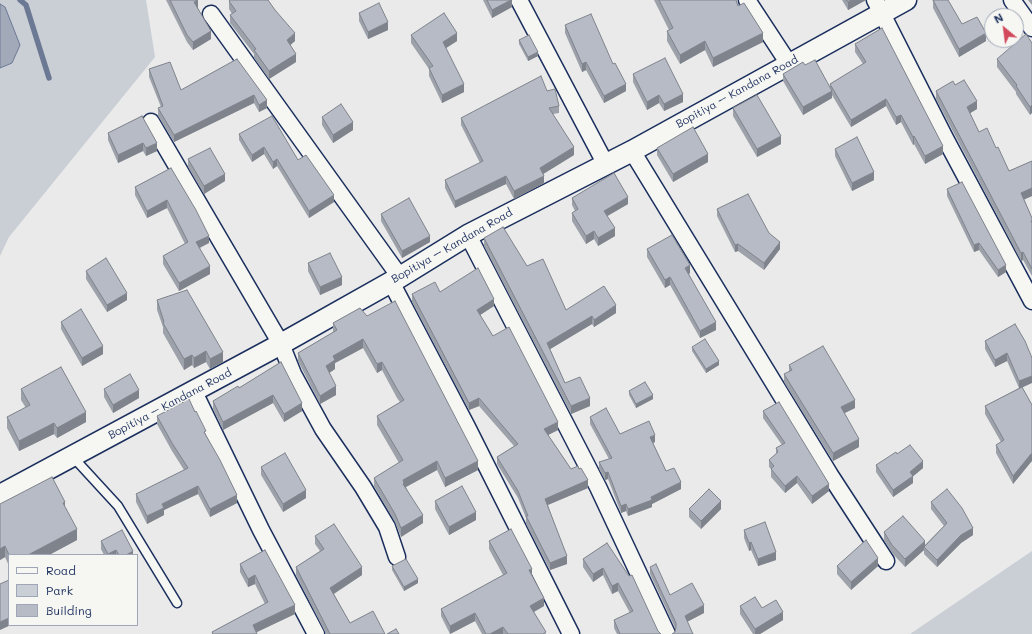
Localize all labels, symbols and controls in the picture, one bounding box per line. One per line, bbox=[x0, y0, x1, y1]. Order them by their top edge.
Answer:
north arrow bbox=[984, 8, 1024, 48]
text: N bbox=[991, 9, 1006, 27]
street label: Bopitiya – Kandana Road bbox=[674, 53, 800, 131]
street label: Bopitiya – Kandana Road bbox=[389, 206, 515, 286]
street label: Bopitiya – Kandana Road bbox=[106, 366, 234, 442]
legend bbox=[8, 554, 138, 626]
text: Road bbox=[46, 562, 76, 578]
text: Park bbox=[46, 582, 73, 598]
text: Building bbox=[46, 602, 92, 618]

